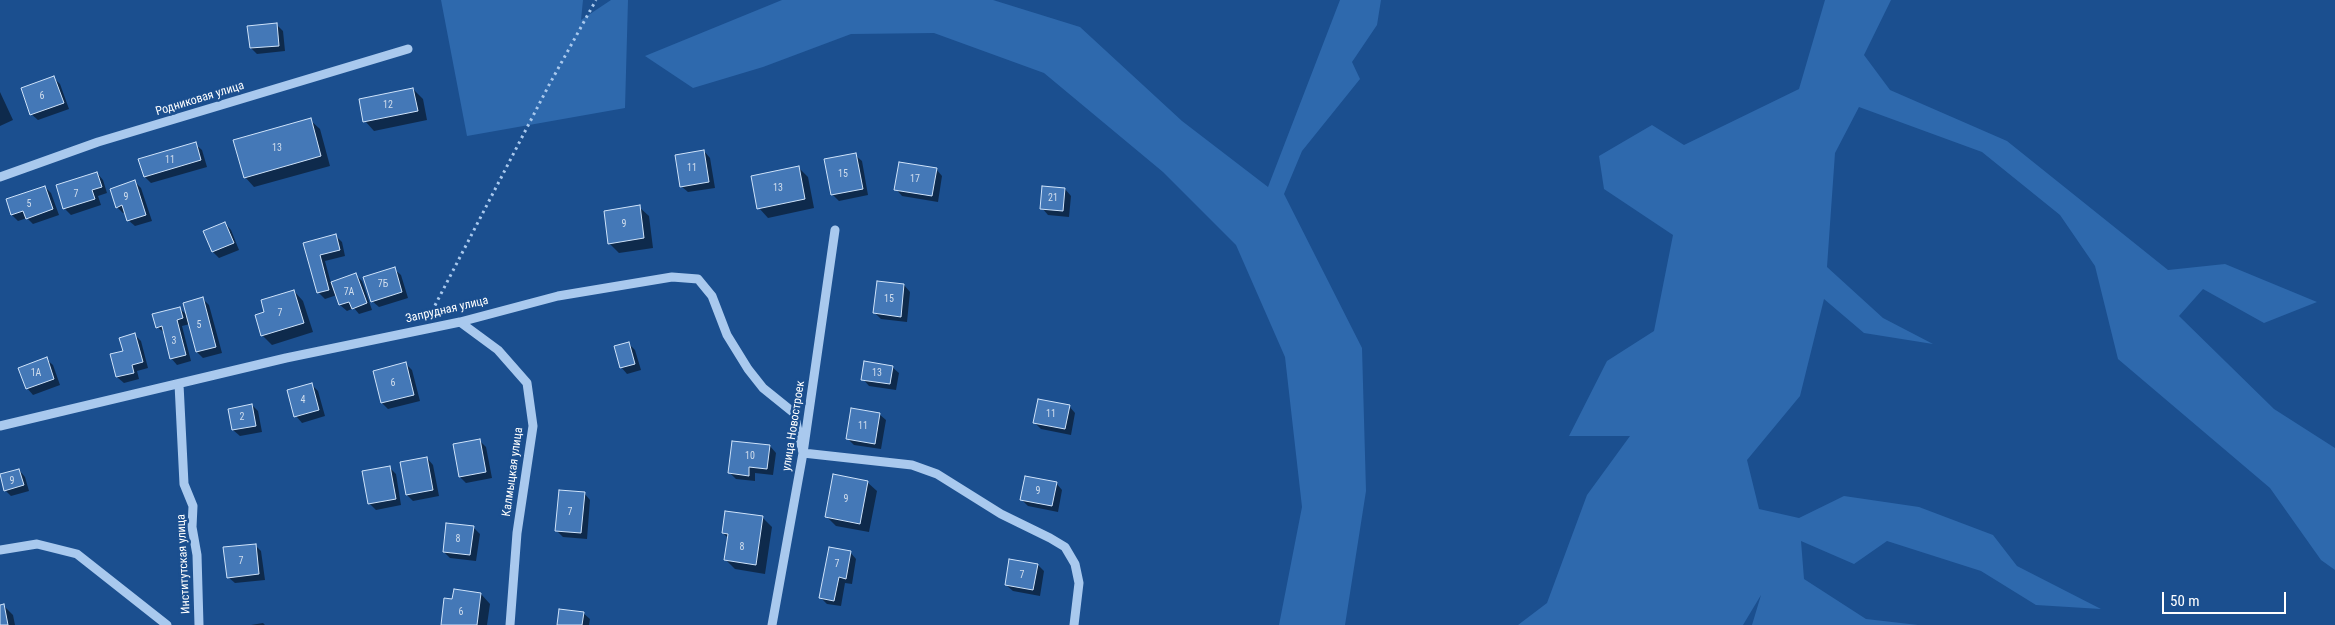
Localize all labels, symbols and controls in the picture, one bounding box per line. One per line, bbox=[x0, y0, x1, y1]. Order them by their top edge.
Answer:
street label: Родниковая улица bbox=[154, 79, 246, 119]
house number: 6 bbox=[40, 90, 44, 102]
house number: 12 bbox=[383, 99, 393, 111]
house number: 13 bbox=[272, 142, 282, 154]
house number: 11 bbox=[165, 154, 175, 166]
house number: 11 bbox=[687, 162, 697, 174]
house number: 15 bbox=[838, 168, 848, 180]
house number: 17 bbox=[910, 173, 920, 185]
house number: 13 bbox=[773, 182, 783, 194]
house number: 7 bbox=[74, 188, 78, 200]
house number: 9 bbox=[124, 191, 128, 203]
house number: 21 bbox=[1048, 192, 1058, 204]
house number: 5 bbox=[27, 198, 31, 210]
house number: 9 bbox=[622, 218, 626, 230]
house number: 7Б bbox=[378, 278, 388, 290]
house number: 7А bbox=[344, 286, 354, 298]
street label: Запрудная улица bbox=[404, 293, 490, 327]
house number: 15 bbox=[884, 293, 894, 305]
house number: 7 bbox=[278, 307, 282, 319]
house number: 5 bbox=[197, 319, 201, 331]
house number: 3 bbox=[172, 335, 176, 347]
house number: 1А bbox=[31, 367, 41, 379]
house number: 13 bbox=[872, 367, 882, 379]
house number: 6 bbox=[391, 377, 395, 389]
street label: улица Новостроек bbox=[780, 380, 808, 472]
house number: 4 bbox=[301, 394, 305, 406]
house number: 11 bbox=[1046, 408, 1056, 420]
house number: 2 bbox=[240, 411, 244, 423]
house number: 11 bbox=[858, 420, 868, 432]
street label: Калмыцкая улица bbox=[500, 426, 526, 518]
house number: 10 bbox=[745, 450, 755, 462]
house number: 9 bbox=[10, 475, 14, 487]
house number: 9 bbox=[1036, 485, 1040, 497]
house number: 9 bbox=[844, 493, 848, 505]
house number: 7 bbox=[568, 506, 572, 518]
street label: Институтская улица bbox=[174, 514, 194, 614]
house number: 8 bbox=[456, 533, 460, 545]
house number: 8 bbox=[740, 541, 744, 553]
house number: 7 bbox=[239, 555, 243, 567]
house number: 7 bbox=[835, 558, 839, 570]
house number: 7 bbox=[1020, 569, 1024, 581]
scale bar bbox=[2165, 582, 2289, 614]
text: 50 m bbox=[2170, 592, 2200, 610]
house number: 6 bbox=[459, 606, 463, 618]

